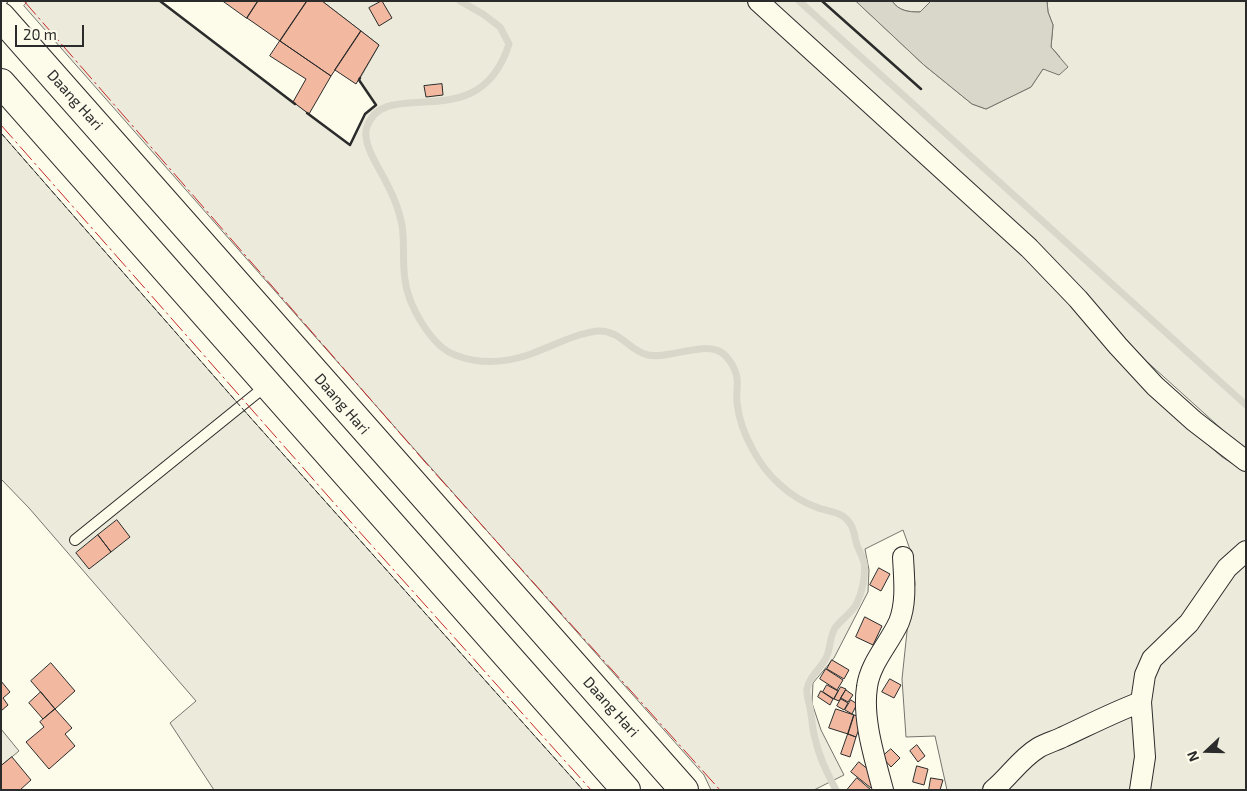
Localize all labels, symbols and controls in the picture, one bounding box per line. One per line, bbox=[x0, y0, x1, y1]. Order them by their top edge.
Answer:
scale bar bbox=[18, 15, 86, 47]
text: 20 m bbox=[23, 25, 57, 43]
street label: Daang Hari bbox=[43, 66, 107, 134]
street label: Daang Hari bbox=[311, 370, 373, 438]
street label: Daang Hari bbox=[579, 673, 643, 741]
north arrow bbox=[1182, 726, 1232, 776]
text: N bbox=[1183, 749, 1202, 764]

